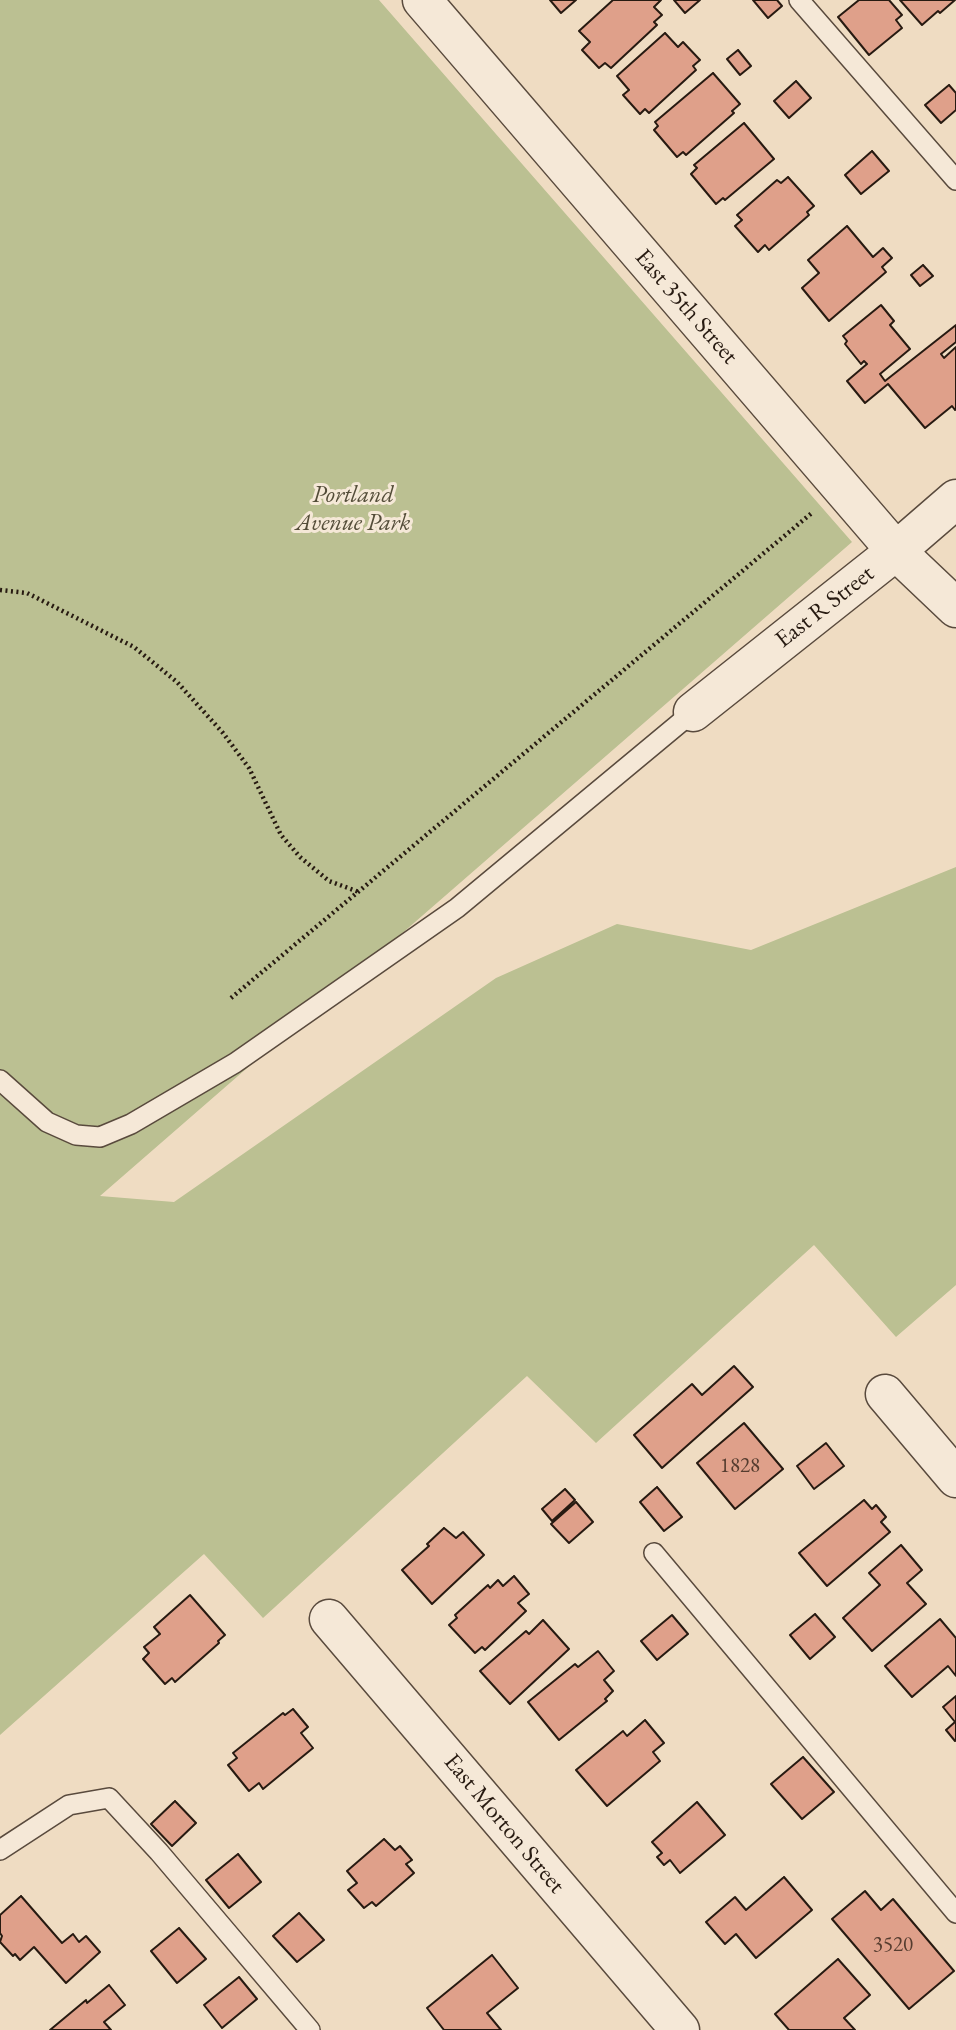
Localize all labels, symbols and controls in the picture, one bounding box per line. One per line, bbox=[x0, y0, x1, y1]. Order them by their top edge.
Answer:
street label: East 35th Street bbox=[628, 244, 744, 370]
park label: Portland Avenue Park bbox=[295, 481, 411, 537]
street label: East R Street bbox=[770, 560, 880, 654]
house number: 1828 bbox=[720, 1453, 760, 1479]
street label: East Morton Street bbox=[437, 1748, 571, 1900]
house number: 3520 bbox=[873, 1932, 913, 1958]

